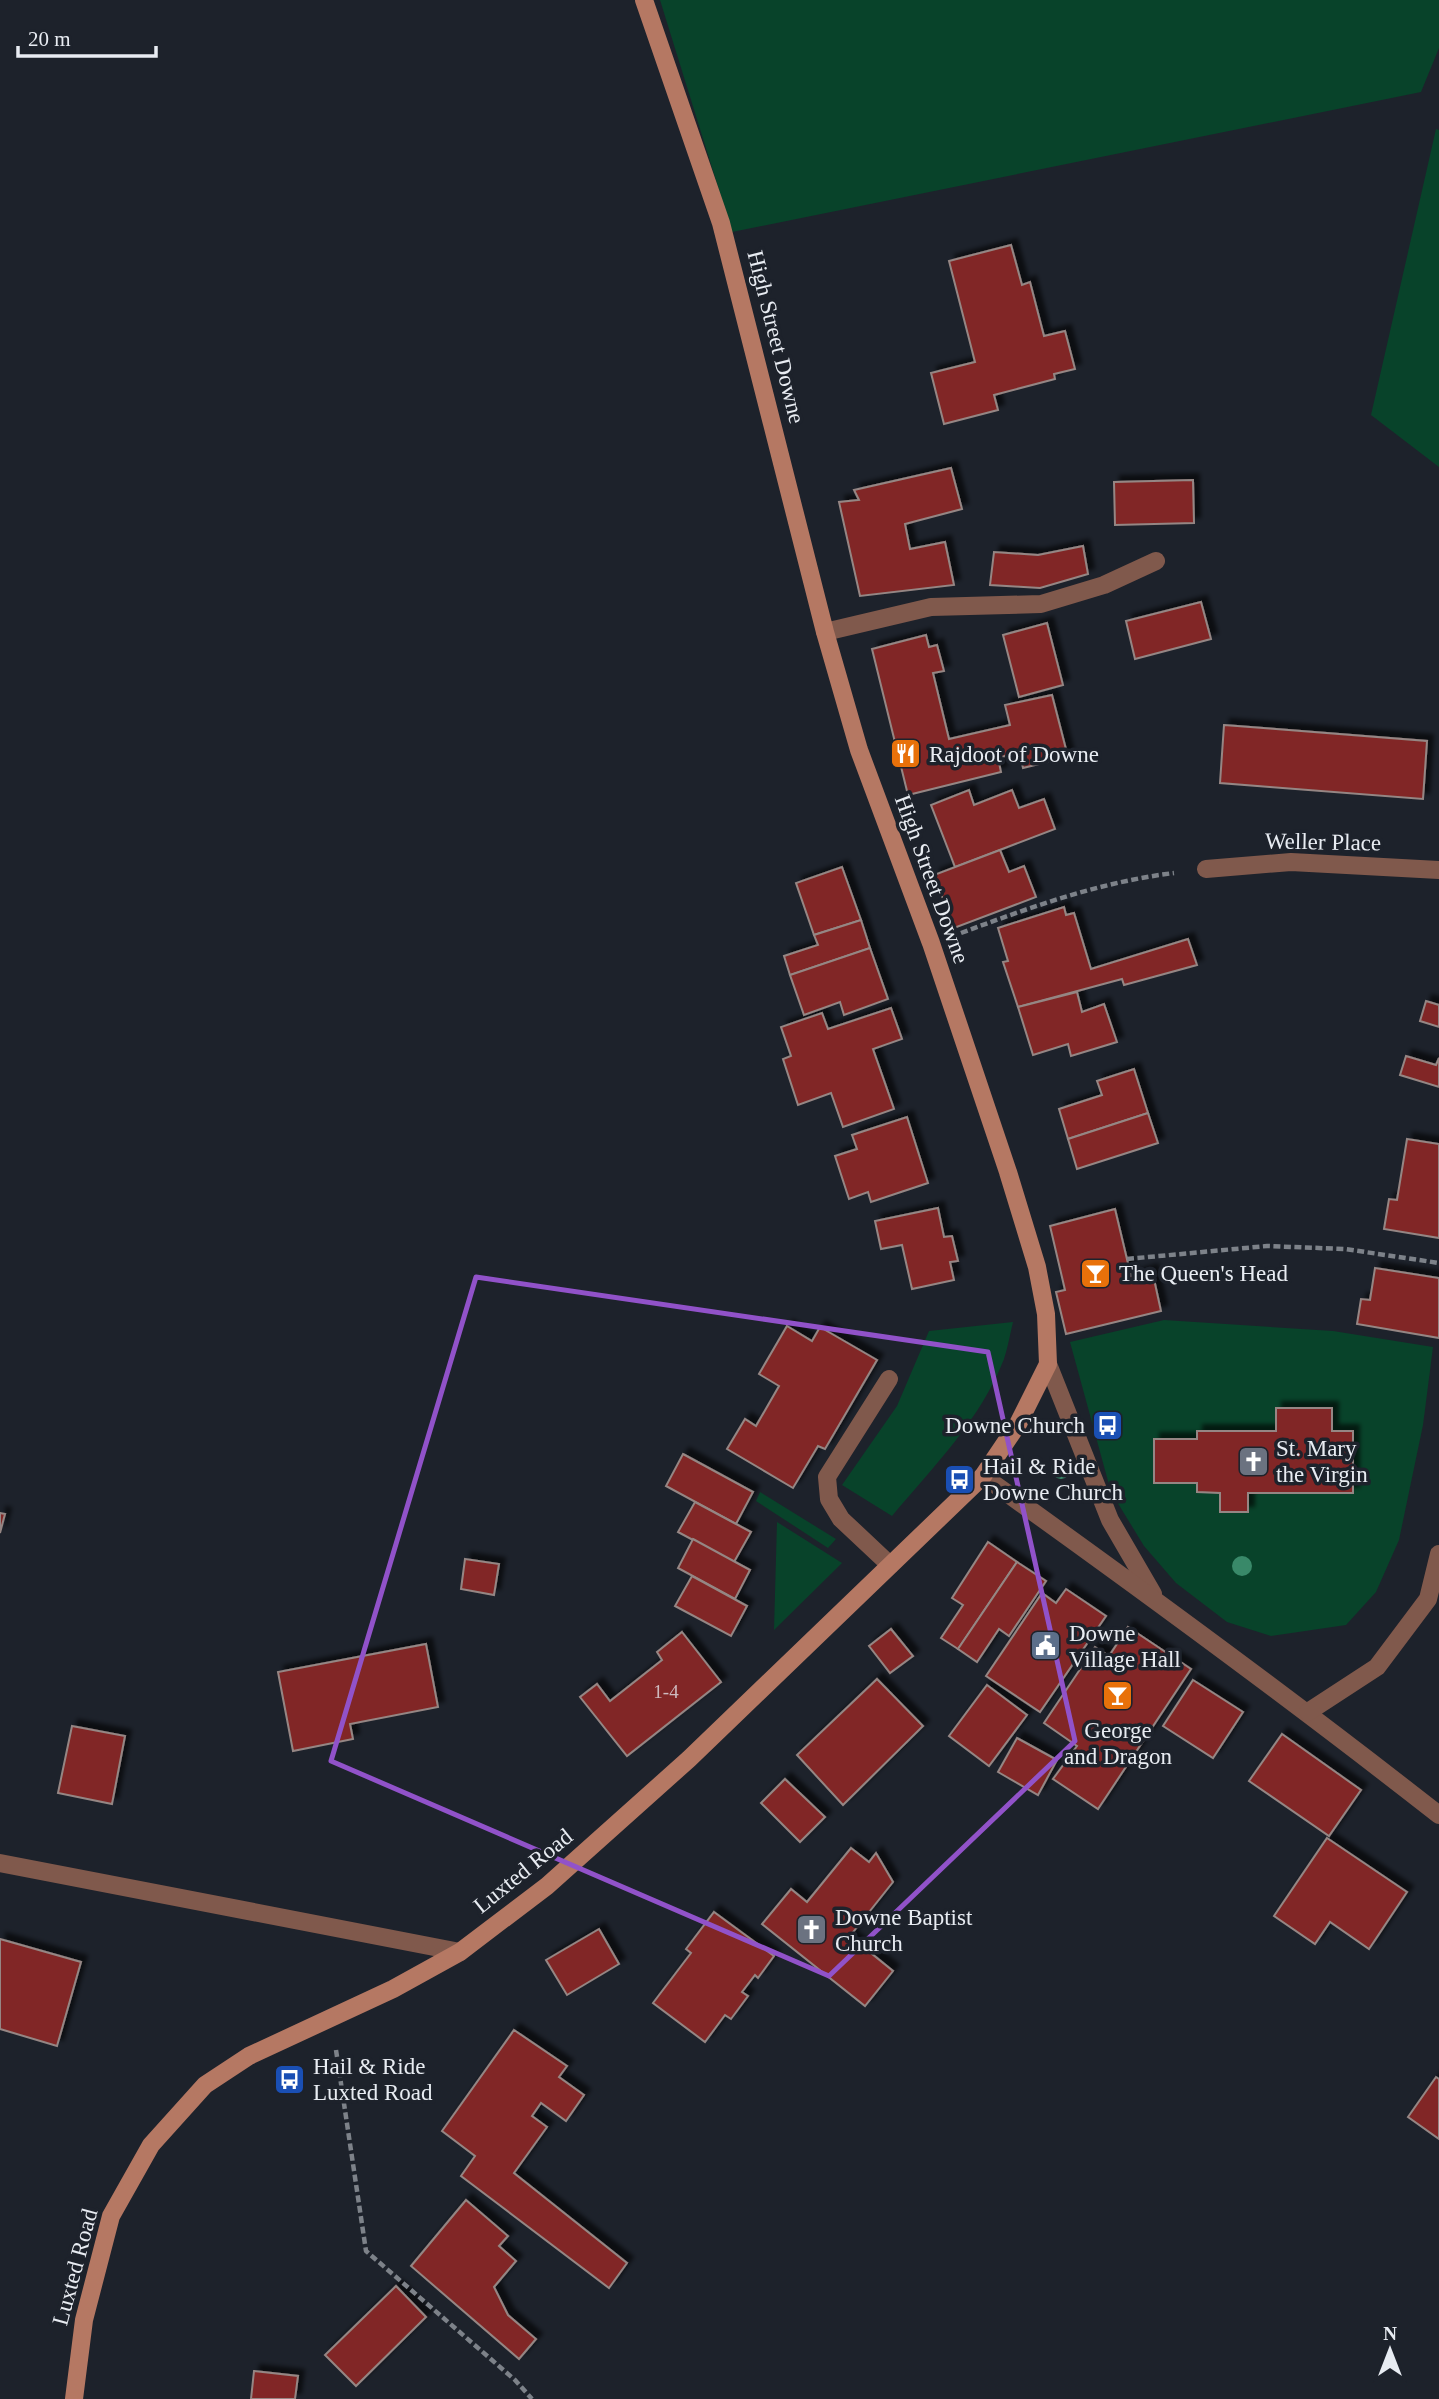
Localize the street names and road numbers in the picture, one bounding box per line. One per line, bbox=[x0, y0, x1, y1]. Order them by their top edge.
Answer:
street label: High Street Downe bbox=[742, 248, 810, 426]
street label: High Street Downe bbox=[890, 791, 974, 967]
street label: Weller Place bbox=[1265, 828, 1381, 856]
street label: Luxted Road bbox=[469, 1823, 578, 1918]
street label: Luxted Road bbox=[47, 2206, 103, 2328]

